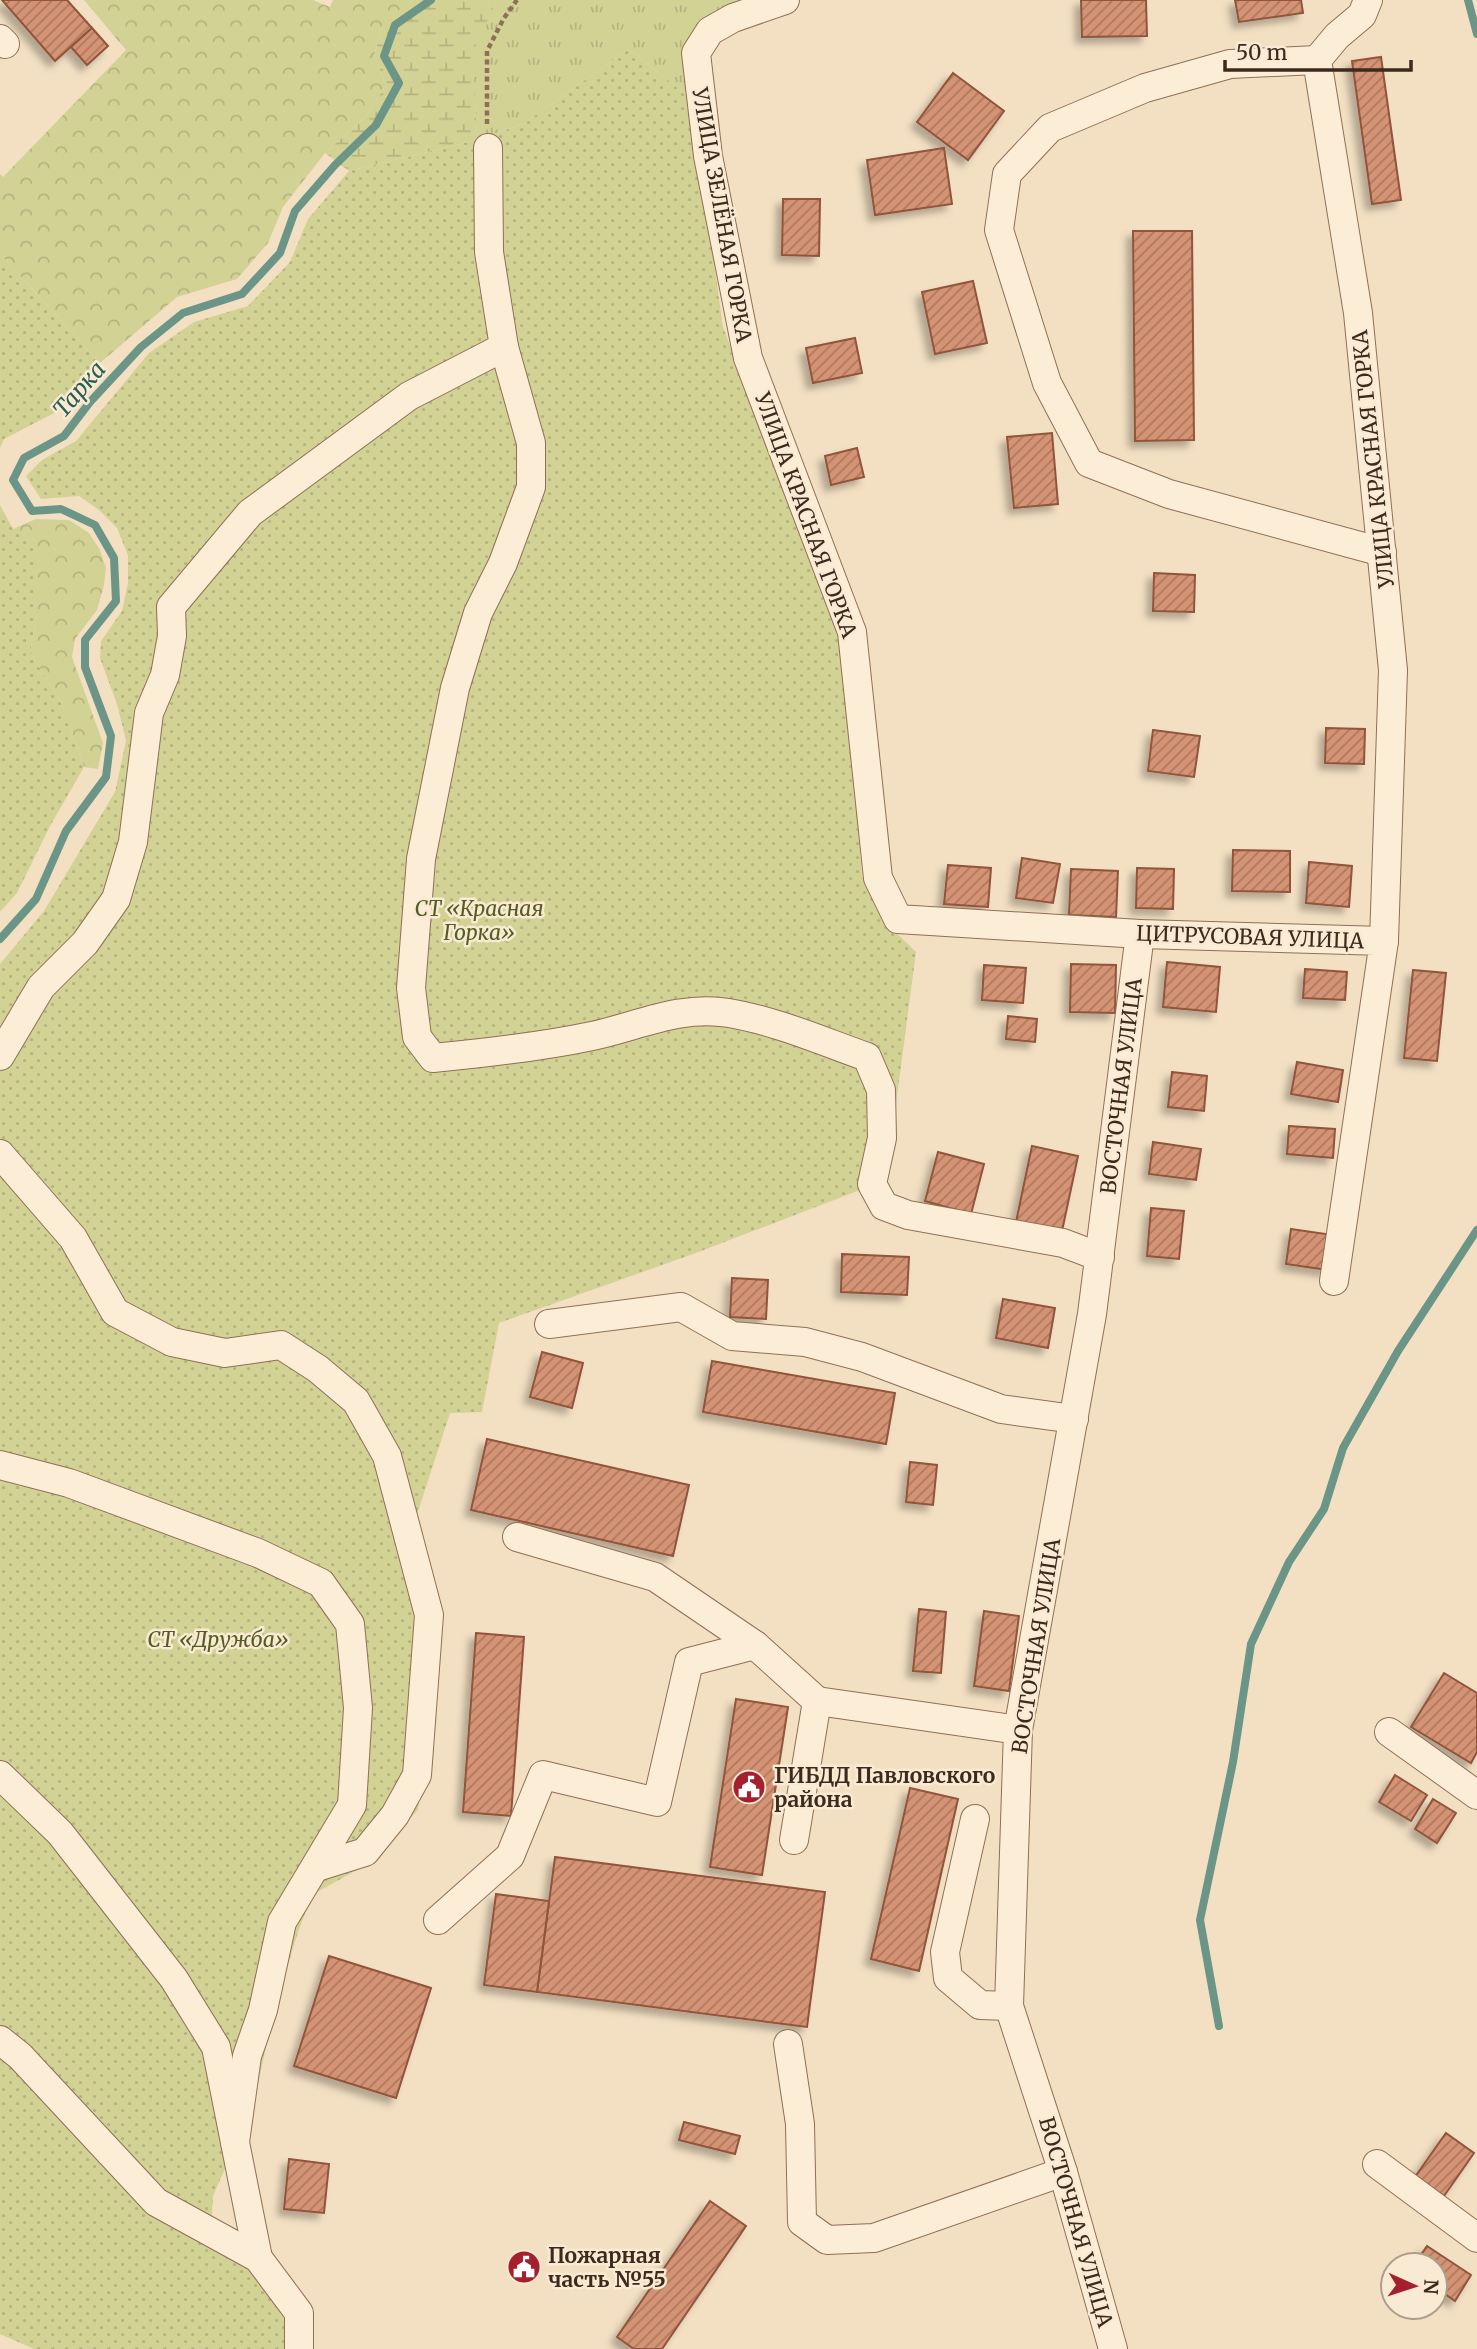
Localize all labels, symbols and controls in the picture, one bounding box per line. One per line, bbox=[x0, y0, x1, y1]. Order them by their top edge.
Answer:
scale bar bbox=[1225, 28, 1410, 72]
text: 50 m bbox=[1236, 39, 1287, 66]
street label: УЛИЦА ЗЕЛЁНАЯ ГОРКА bbox=[686, 84, 758, 345]
street label: УЛИЦА КРАСНАЯ ГОРКА bbox=[1346, 328, 1400, 590]
water label: Тарка bbox=[47, 355, 111, 423]
street label: УЛИЦА КРАСНАЯ ГОРКА bbox=[749, 387, 863, 642]
park label: СТ «Красная Горка» bbox=[414, 895, 544, 946]
street label: ЦИТРУСОВАЯ УЛИЦА bbox=[1135, 920, 1365, 954]
street label: ВОСТОЧНАЯ УЛИЦА bbox=[1094, 976, 1148, 1196]
street label: ВОСТОЧНАЯ УЛИЦА bbox=[1006, 1536, 1066, 1756]
park label: СТ «Дружба» bbox=[147, 1626, 289, 1653]
place label: ГИБДД Павловского района bbox=[774, 1762, 995, 1813]
public building icon: ГИБДД Павловского района bbox=[730, 1768, 768, 1806]
street label: ВОСТОЧНАЯ УЛИЦА bbox=[1033, 2114, 1119, 2331]
place label: Пожарная часть №55 bbox=[548, 2242, 666, 2293]
public building icon: Пожарная часть №55 bbox=[505, 2248, 543, 2286]
north arrow bbox=[1379, 2251, 1449, 2321]
text: N bbox=[1419, 2279, 1443, 2295]

